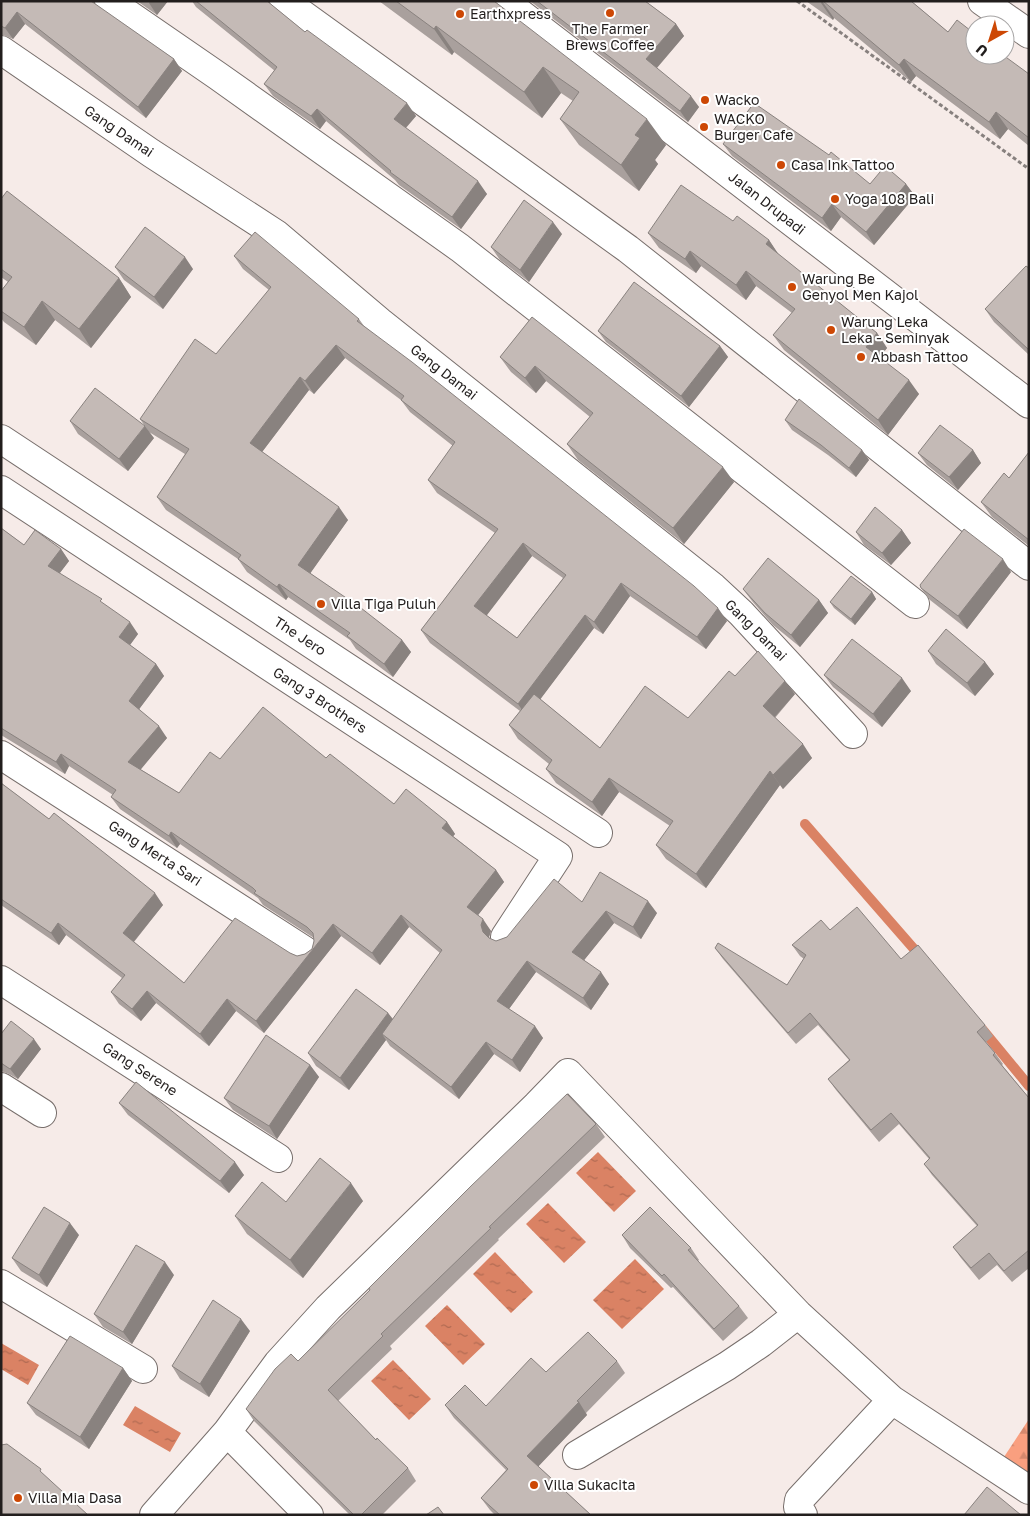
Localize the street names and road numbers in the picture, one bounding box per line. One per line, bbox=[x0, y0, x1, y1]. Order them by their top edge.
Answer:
street label: Gang Damai bbox=[81, 101, 157, 160]
street label: Jalan Drupadi bbox=[726, 167, 809, 238]
street label: Gang Damai bbox=[407, 340, 481, 403]
street label: Gang Damai bbox=[722, 595, 791, 664]
street label: The Jero bbox=[271, 613, 329, 659]
street label: Gang 3 Brothers bbox=[270, 663, 370, 736]
street label: Gang Merta Sari bbox=[106, 816, 205, 889]
street label: Gang Serene bbox=[100, 1038, 181, 1099]

